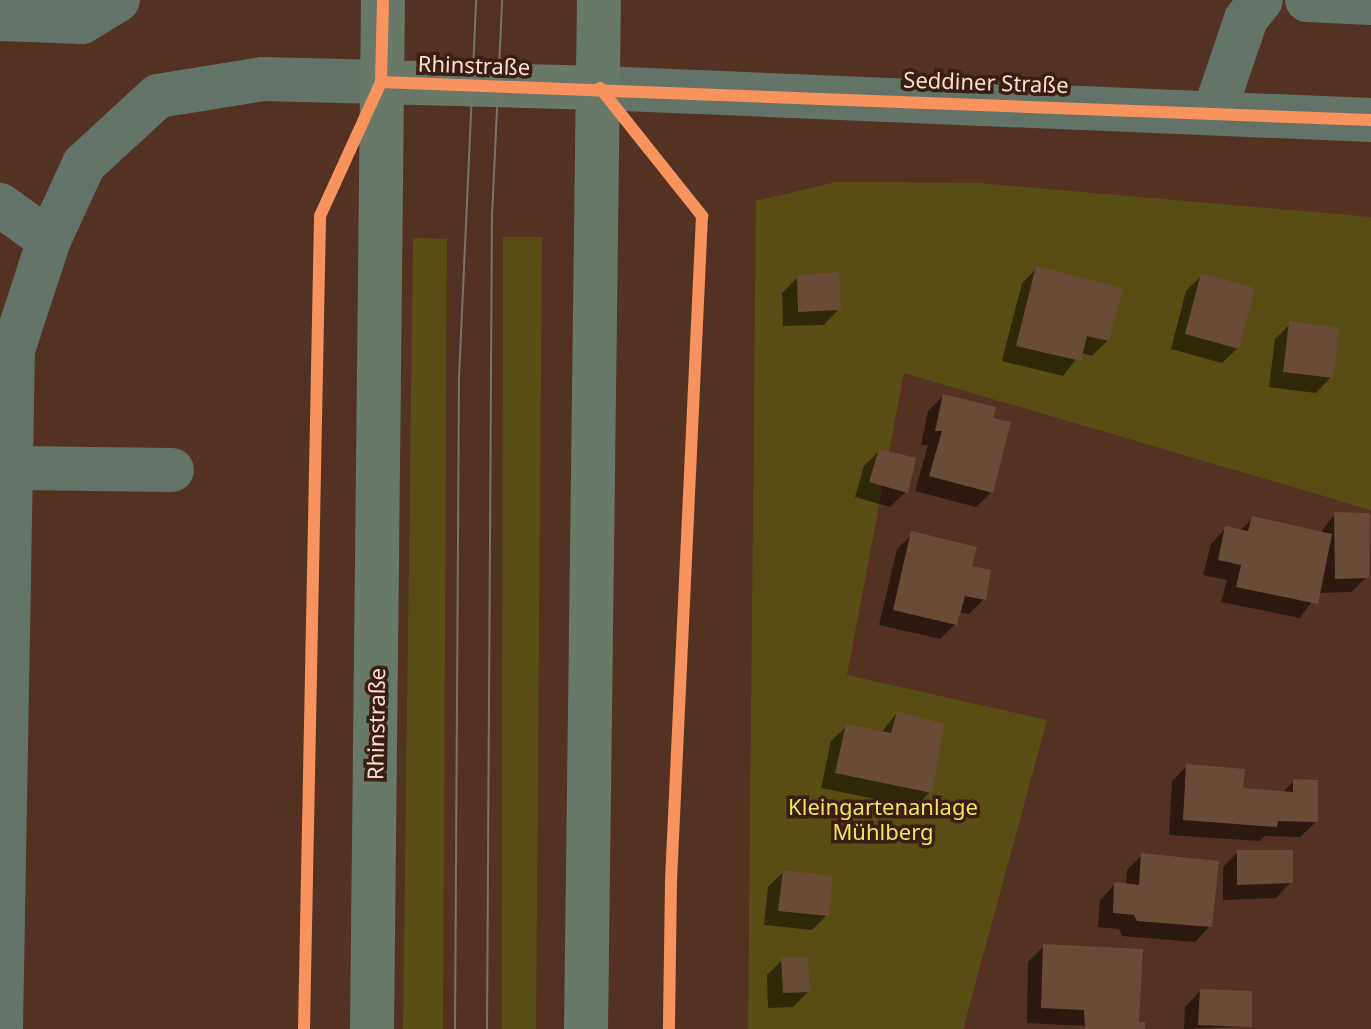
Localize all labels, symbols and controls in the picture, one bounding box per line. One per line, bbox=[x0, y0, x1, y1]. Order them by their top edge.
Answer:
street label: Rhinstraße bbox=[417, 50, 531, 80]
street label: Seddiner Straße bbox=[903, 66, 1069, 98]
street label: Rhinstraße bbox=[362, 668, 390, 780]
park label: Kleingartenanlage Mühlberg bbox=[788, 793, 978, 844]

